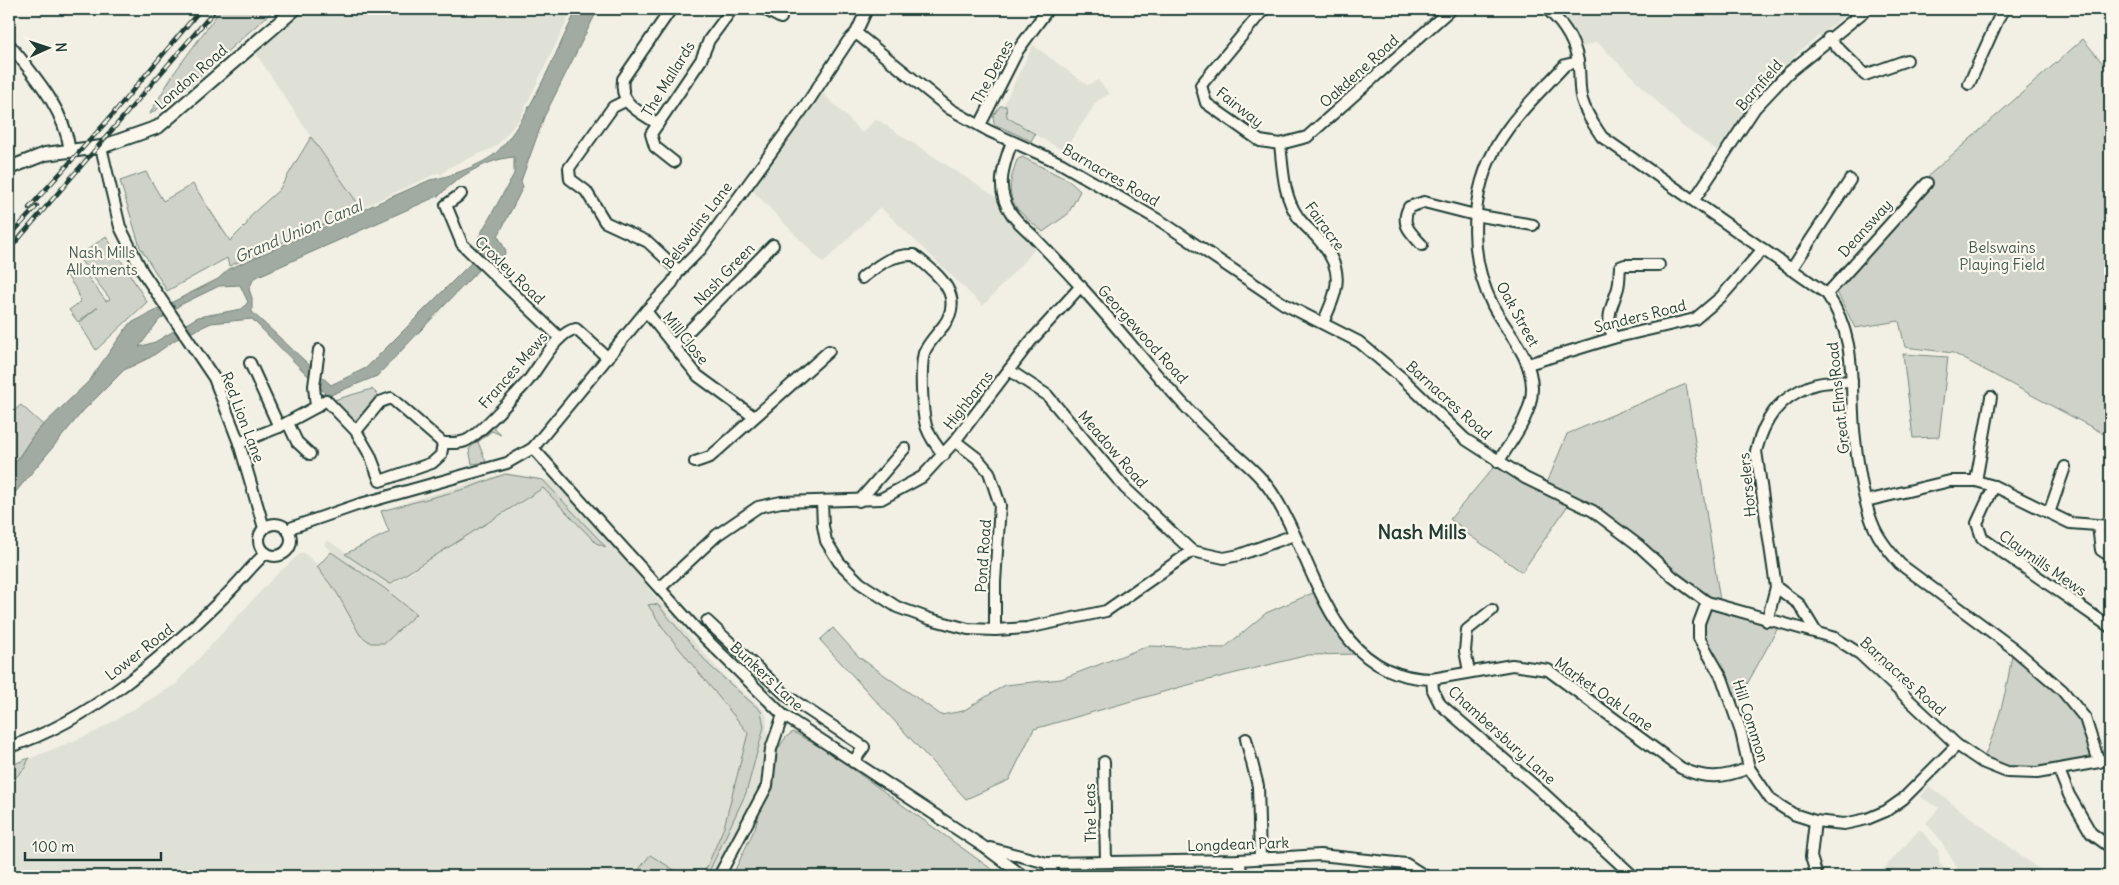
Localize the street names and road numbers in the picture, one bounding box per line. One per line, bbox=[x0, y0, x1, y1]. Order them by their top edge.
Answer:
street label: Oakdene Road bbox=[1315, 30, 1403, 112]
street label: The Denes bbox=[967, 36, 1017, 108]
street label: The Mallards bbox=[637, 37, 699, 120]
street label: London Road bbox=[151, 40, 231, 114]
street label: Barnfield bbox=[1732, 55, 1787, 114]
street label: Fairway bbox=[1213, 83, 1267, 131]
street label: Barnacres Road bbox=[1059, 140, 1163, 210]
street label: Belswains Lane bbox=[658, 178, 736, 272]
street label: Deansway bbox=[1834, 195, 1896, 261]
street label: Fairacre bbox=[1301, 198, 1349, 254]
street label: Croxley Road bbox=[471, 232, 549, 308]
street label: Nash Green bbox=[690, 239, 759, 309]
street label: Oak Street bbox=[1492, 278, 1544, 350]
street label: Georgewood Road bbox=[1094, 281, 1192, 387]
street label: Sanders Road bbox=[1592, 295, 1688, 337]
street label: Mill Close bbox=[659, 308, 713, 368]
street label: Frances Mews bbox=[474, 328, 552, 412]
street label: Great Elms Road bbox=[1823, 341, 1853, 455]
street label: Barnacres Road bbox=[1402, 357, 1496, 444]
street label: Highbarns bbox=[939, 367, 997, 433]
street label: Red Lion Lane bbox=[217, 369, 269, 465]
street label: Meadow Road bbox=[1074, 406, 1152, 492]
street label: Horselers bbox=[1734, 452, 1760, 518]
street label: Pond Road bbox=[971, 519, 995, 593]
street label: Claymills Mews bbox=[1996, 526, 2091, 600]
street label: Lower Road bbox=[101, 619, 177, 684]
street label: Barnacres Road bbox=[1856, 633, 1950, 720]
street label: Bunkers Lane bbox=[727, 637, 807, 715]
street label: Market Oak Lane bbox=[1551, 653, 1657, 735]
street label: Hill Common bbox=[1729, 677, 1773, 765]
street label: Chambersbury Lane bbox=[1444, 682, 1560, 788]
street label: The Leas bbox=[1080, 783, 1100, 843]
street label: Longdean Park bbox=[1187, 833, 1290, 855]

